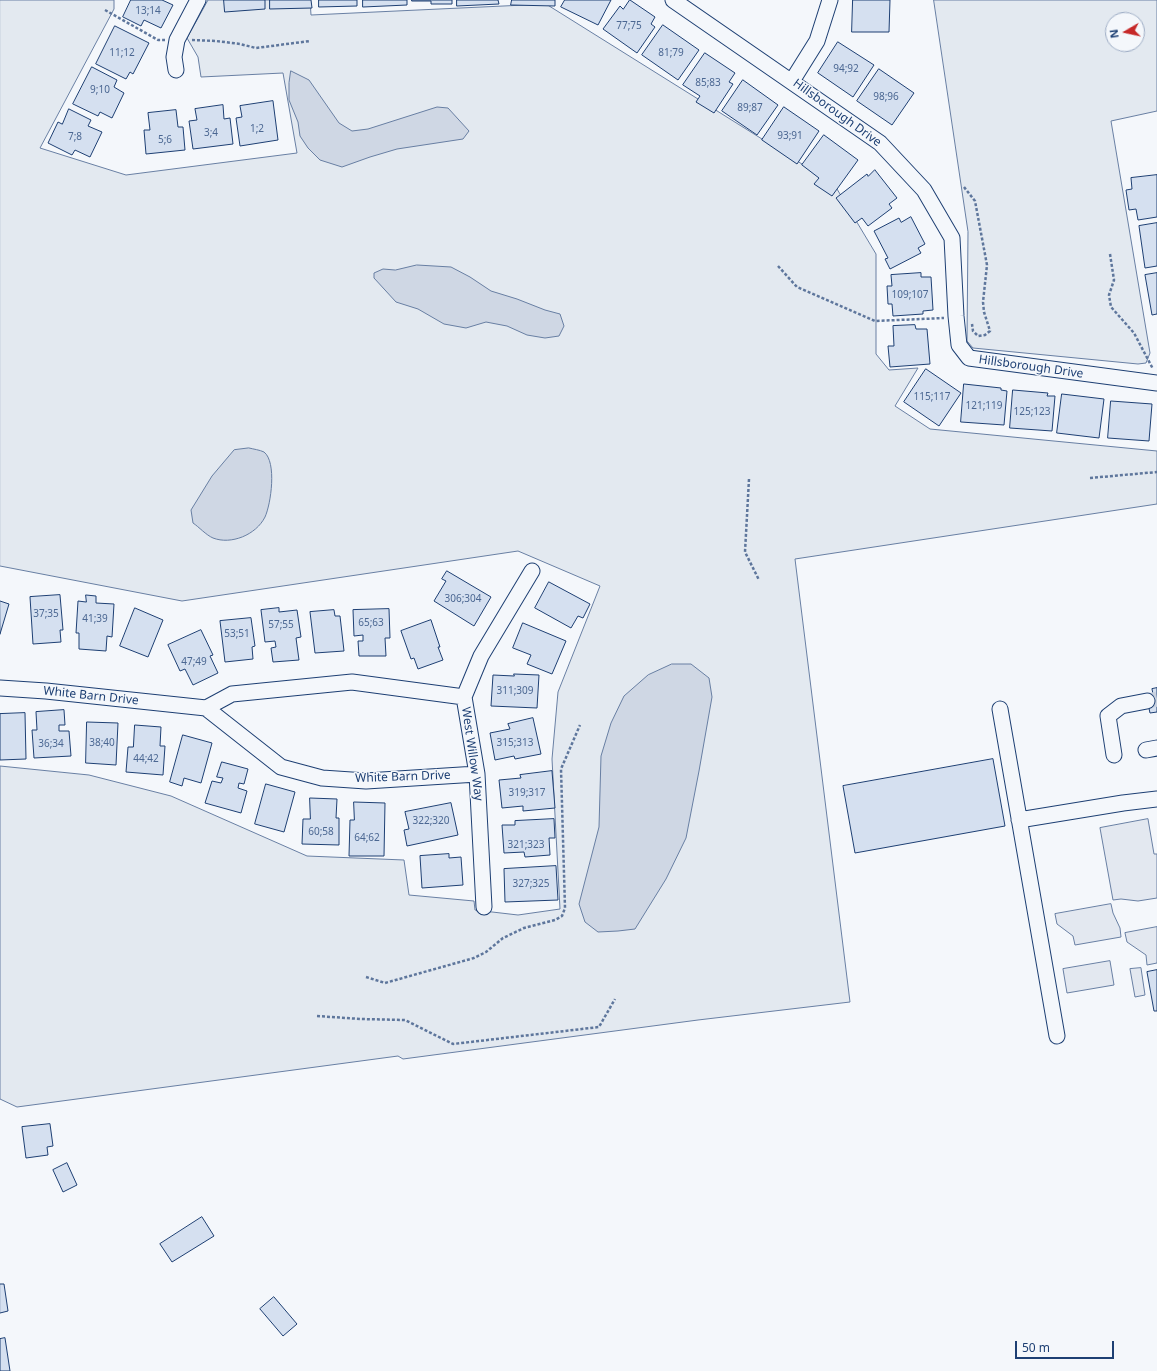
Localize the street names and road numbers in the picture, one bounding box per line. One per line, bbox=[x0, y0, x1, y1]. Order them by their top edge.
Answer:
street label: Hillsborough Drive bbox=[790, 76, 884, 150]
street label: Hillsborough Drive bbox=[978, 353, 1084, 381]
street label: White Barn Drive bbox=[43, 684, 139, 708]
street label: West Willow Way bbox=[458, 706, 486, 802]
street label: White Barn Drive bbox=[355, 768, 451, 786]

